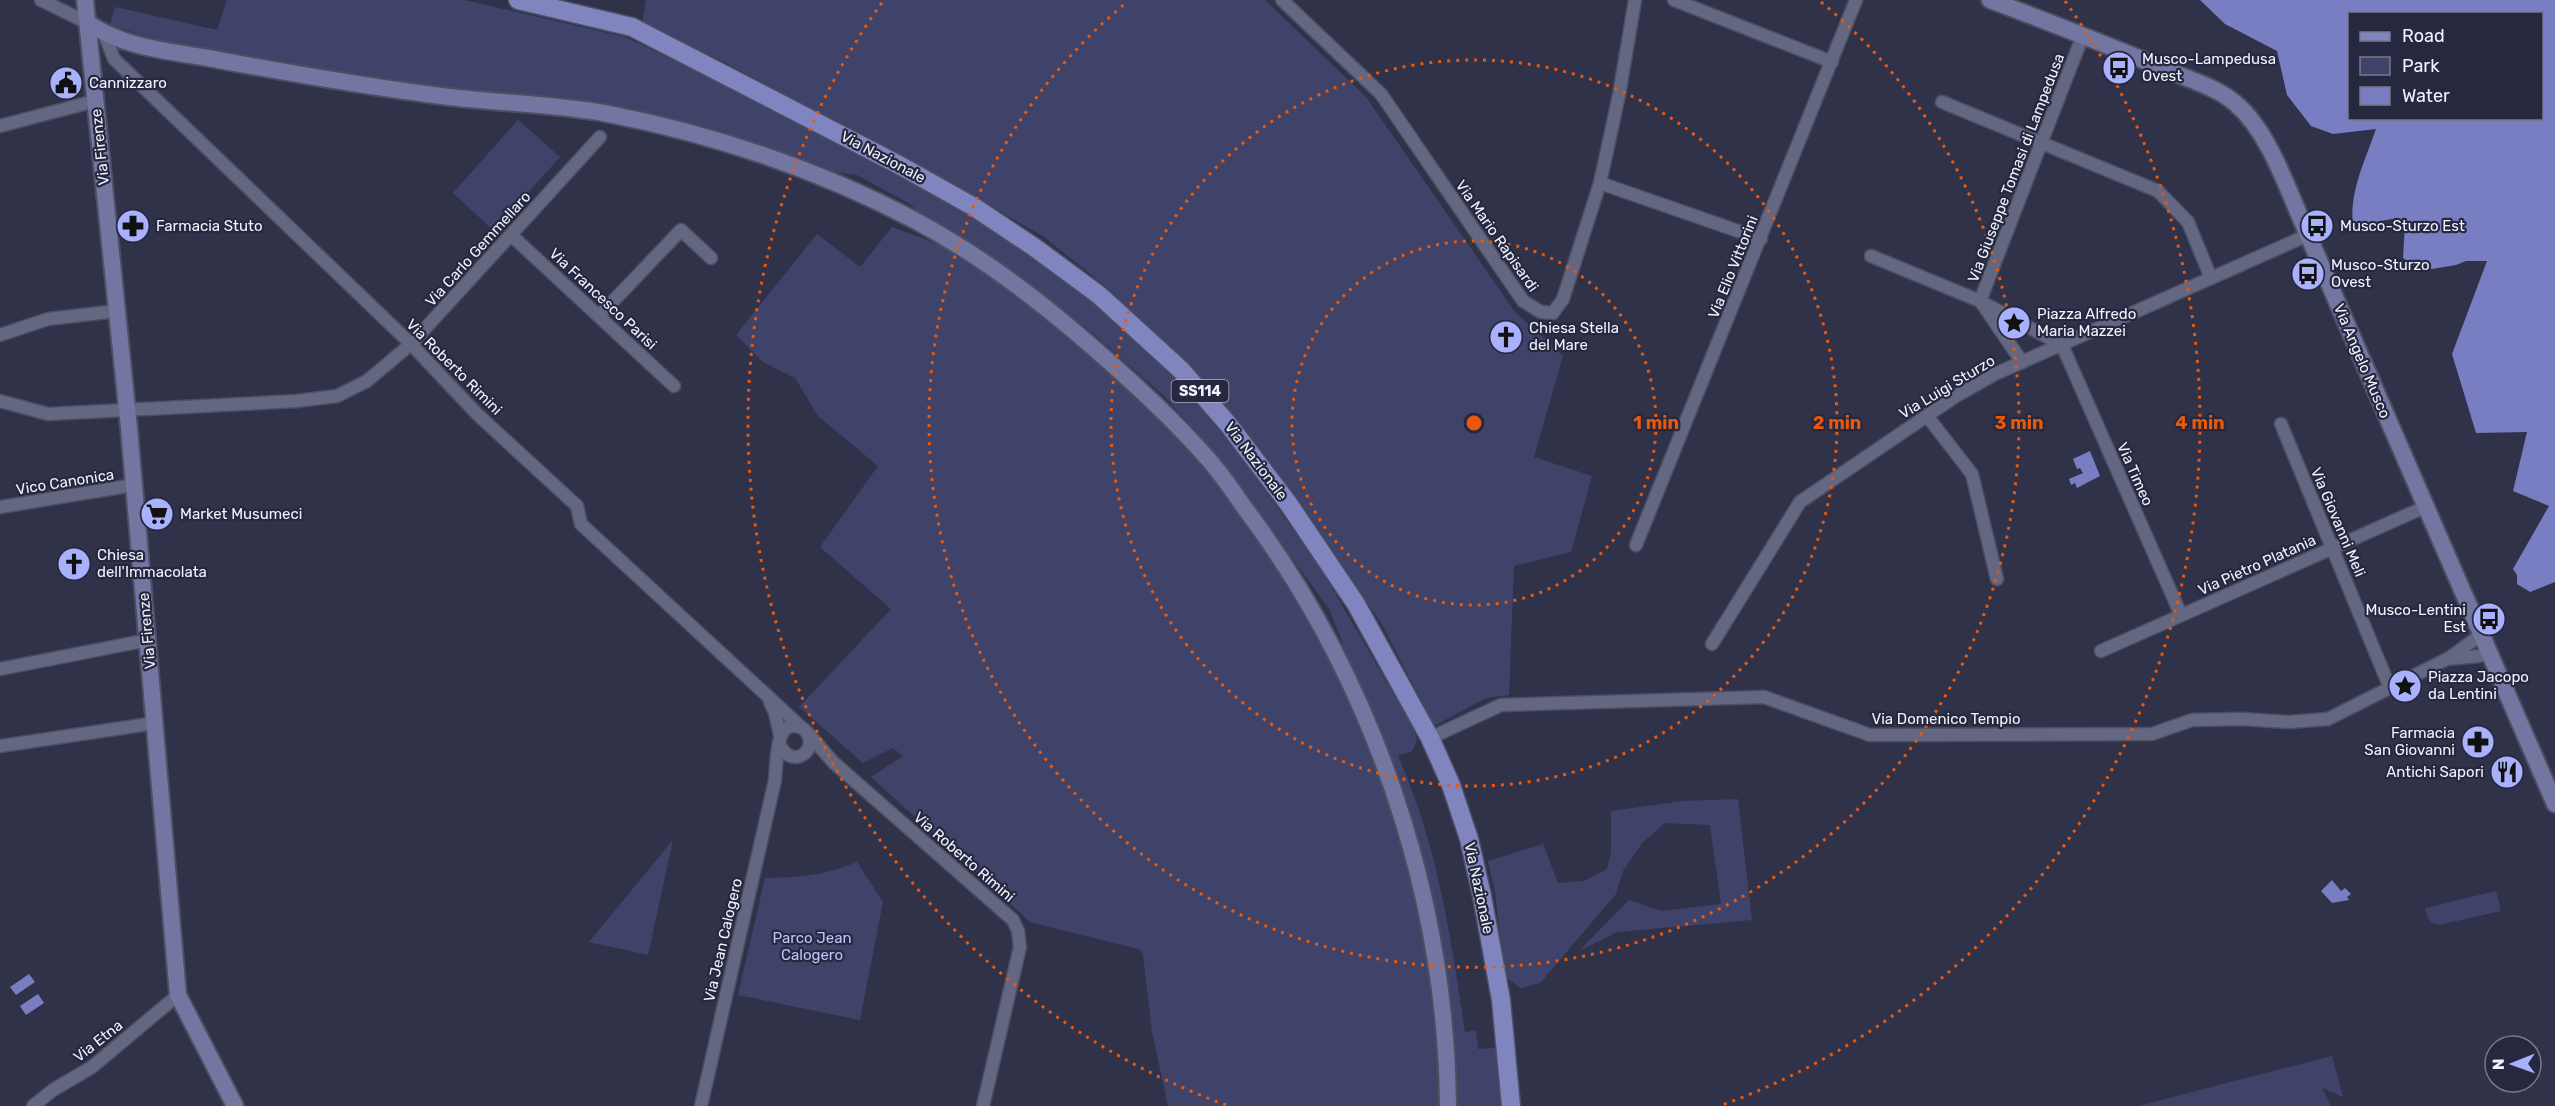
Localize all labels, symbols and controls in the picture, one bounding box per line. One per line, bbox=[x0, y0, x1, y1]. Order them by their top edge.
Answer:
legend bbox=[2348, 12, 2543, 120]
text: Road bbox=[2402, 25, 2445, 47]
bus stop icon: Musco-Lampedusa Ovest bbox=[2101, 50, 2137, 86]
place label: Musco-Lampedusa Ovest bbox=[2142, 50, 2276, 85]
street label: Via Giuseppe Tomasi di Lampedusa bbox=[1964, 51, 2068, 285]
text: Park bbox=[2402, 55, 2440, 77]
public building icon: Cannizzaro bbox=[48, 65, 84, 101]
place label: Cannizzaro bbox=[89, 74, 167, 92]
text: Water bbox=[2402, 85, 2450, 107]
street label: Via Firenze bbox=[87, 108, 113, 186]
street label: Via Nazionale bbox=[838, 127, 928, 187]
street label: Via Mario Rapisardi bbox=[1452, 177, 1542, 295]
street label: Via Carlo Gemmellaro bbox=[422, 188, 534, 310]
pharmacy icon: Farmacia Stuto bbox=[115, 208, 151, 244]
bus stop icon: Musco-Sturzo Est bbox=[2299, 208, 2335, 244]
street label: Via Elio Vittorini bbox=[1704, 213, 1762, 321]
place label: Farmacia Stuto bbox=[156, 217, 263, 235]
place label: Musco-Sturzo Est bbox=[2340, 217, 2465, 235]
street label: Via Francesco Parisi bbox=[546, 245, 660, 353]
bus stop icon: Musco-Sturzo Ovest bbox=[2290, 256, 2326, 292]
place label: Musco-Sturzo Ovest bbox=[2331, 256, 2430, 291]
street label: Via Angelo Musco bbox=[2330, 301, 2394, 421]
place icon: Piazza Alfredo Maria Mazzei bbox=[1996, 305, 2032, 341]
place label: Piazza Alfredo Maria Mazzei bbox=[2037, 305, 2136, 340]
street label: Via Roberto Rimini bbox=[402, 315, 506, 419]
church icon: Chiesa Stella del Mare bbox=[1488, 319, 1524, 355]
place label: Chiesa Stella del Mare bbox=[1529, 319, 1619, 354]
street label: Via Luigi Sturzo bbox=[1896, 351, 1998, 423]
road number: SS114 bbox=[1172, 380, 1228, 402]
text: 1 min bbox=[1633, 412, 1679, 434]
text: 2 min bbox=[1813, 412, 1861, 434]
text: 3 min bbox=[1995, 412, 2043, 434]
text: 4 min bbox=[2175, 412, 2225, 434]
centre of rings bbox=[1464, 413, 1484, 433]
street label: Via Nazionale bbox=[1221, 418, 1291, 504]
street label: Via Timeo bbox=[2113, 439, 2157, 509]
street label: Vico Canonica bbox=[15, 465, 115, 499]
street label: Via Giovanni Meli bbox=[2307, 465, 2369, 579]
supermarket icon: Market Musumeci bbox=[139, 496, 175, 532]
place label: Market Musumeci bbox=[180, 505, 302, 523]
street label: Via Pietro Platania bbox=[2195, 531, 2319, 599]
church icon: Chiesa dell'Immacolata bbox=[56, 546, 92, 582]
place label: Chiesa dell'Immacolata bbox=[97, 546, 207, 581]
street label: Via Firenze bbox=[135, 592, 159, 670]
place label: Musco-Lentini Est bbox=[2365, 601, 2466, 636]
bus stop icon: Musco-Lentini Est bbox=[2471, 601, 2507, 637]
place icon: Piazza Jacopo da Lentini bbox=[2387, 668, 2423, 704]
place label: Piazza Jacopo da Lentini bbox=[2428, 668, 2529, 703]
street label: Via Domenico Tempio bbox=[1871, 710, 2021, 728]
place label: Farmacia San Giovanni bbox=[2364, 724, 2455, 759]
pharmacy icon: Farmacia San Giovanni bbox=[2460, 724, 2496, 760]
restaurant icon: Antichi Sapori bbox=[2489, 754, 2525, 790]
place label: Antichi Sapori bbox=[2386, 763, 2484, 781]
street label: Via Roberto Rimini bbox=[910, 808, 1018, 906]
street label: Via Nazionale bbox=[1460, 840, 1498, 936]
street label: Via Jean Calogero bbox=[700, 876, 746, 1004]
park label: Parco Jean Calogero bbox=[772, 929, 852, 964]
street label: Via Etna bbox=[70, 1016, 126, 1066]
north arrow bbox=[2483, 1034, 2543, 1094]
text: N bbox=[2489, 1058, 2508, 1070]

